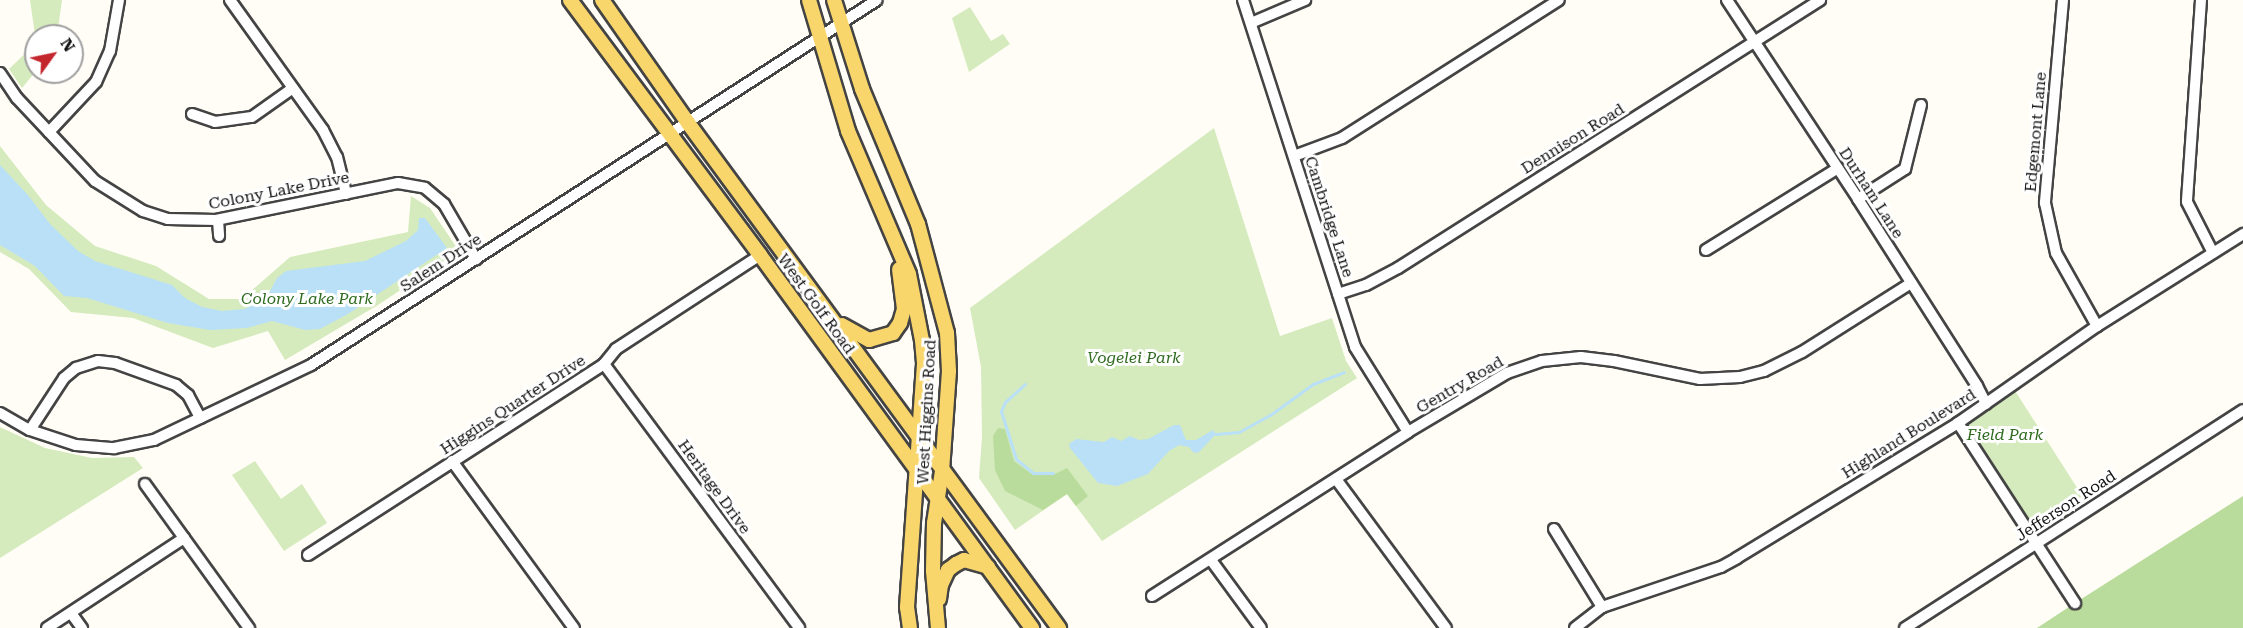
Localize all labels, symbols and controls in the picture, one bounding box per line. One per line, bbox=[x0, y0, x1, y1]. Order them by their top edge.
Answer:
north arrow bbox=[24, 24, 84, 84]
text: N bbox=[57, 35, 79, 55]
street label: Edgemont Lane bbox=[2021, 71, 2051, 193]
street label: Dennison Road bbox=[1518, 100, 1628, 178]
street label: Durham Lane bbox=[1835, 144, 1907, 242]
street label: Cambridge Lane bbox=[1300, 154, 1358, 280]
street label: Colony Lake Drive bbox=[207, 168, 351, 214]
street label: Salem Drive bbox=[397, 230, 485, 296]
street label: West Golf Road bbox=[773, 250, 859, 358]
park label: Colony Lake Park bbox=[241, 289, 373, 309]
street label: West Higgins Road bbox=[914, 339, 940, 485]
park label: Vogelei Park bbox=[1087, 348, 1181, 368]
street label: Higgins Quarter Drive bbox=[437, 351, 589, 459]
street label: Gentry Road bbox=[1413, 352, 1507, 418]
street label: Highland Boulevard bbox=[1838, 385, 1980, 483]
park label: Field Park bbox=[1967, 425, 2043, 445]
street label: Heritage Drive bbox=[673, 436, 755, 538]
street label: Jefferson Road bbox=[2012, 467, 2120, 545]

